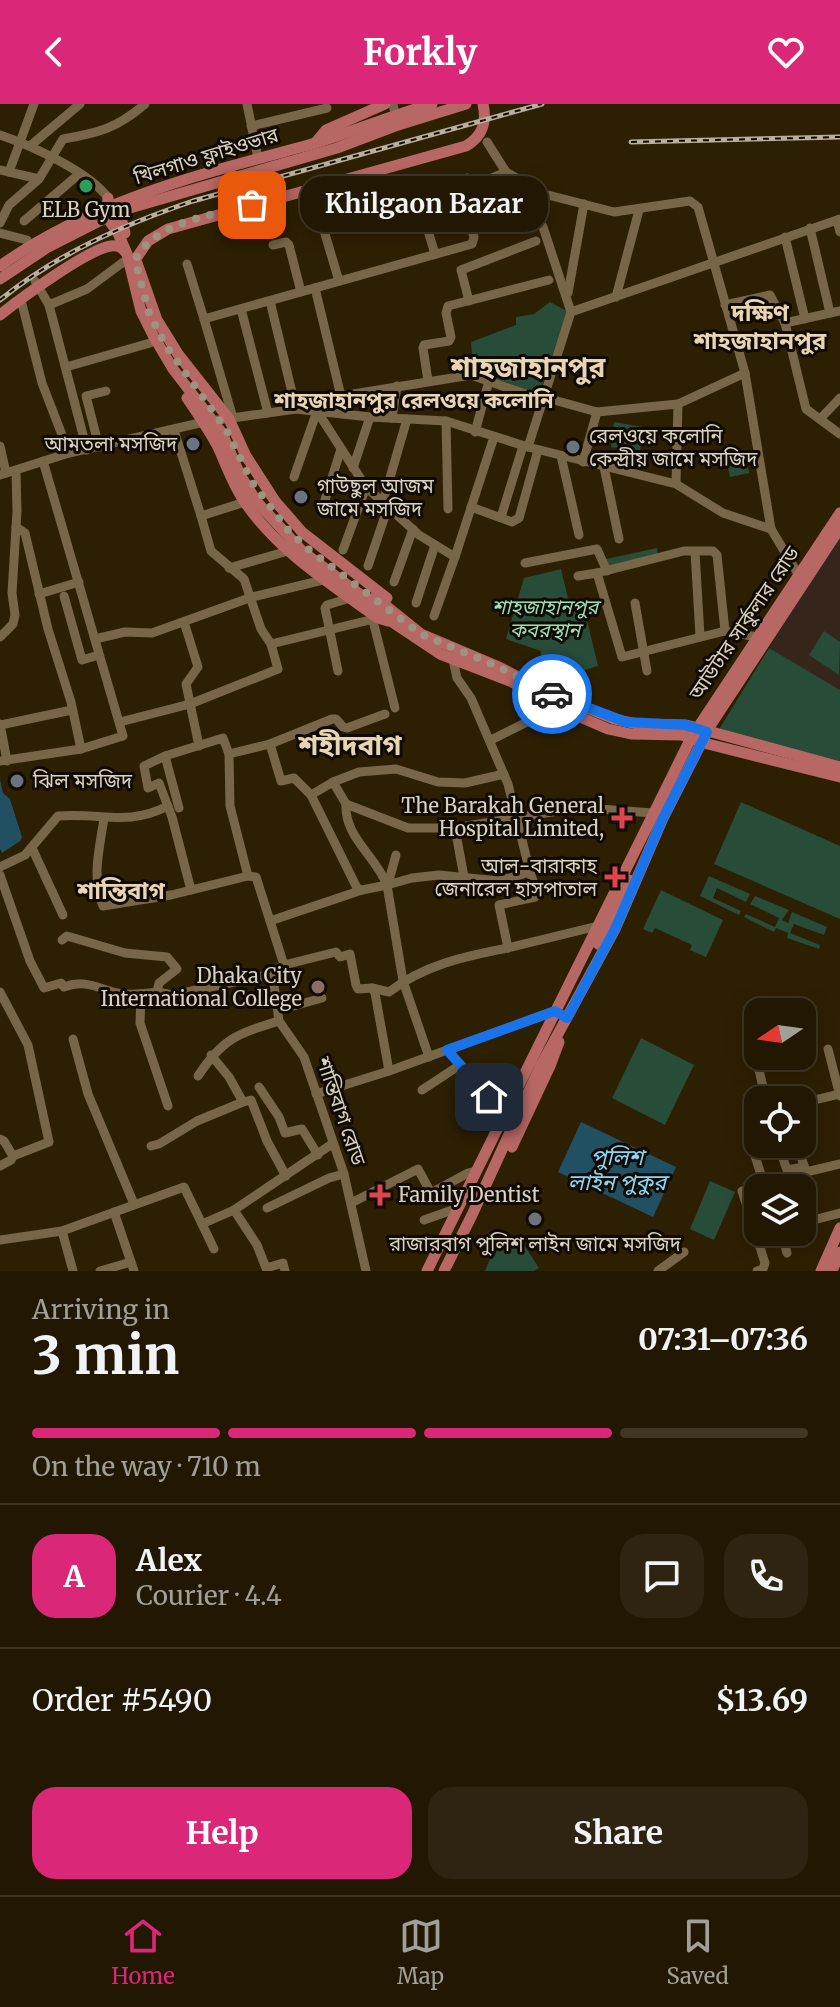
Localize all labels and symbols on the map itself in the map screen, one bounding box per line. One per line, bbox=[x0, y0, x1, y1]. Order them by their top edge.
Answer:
street label: খিলগাও ফ্লাইওভার bbox=[130, 121, 282, 190]
pin bbox=[218, 171, 286, 239]
marker: ELB Gym bbox=[77, 177, 95, 195]
callout: Khilgaon Bazar bbox=[300, 177, 548, 233]
place label: ELB Gym bbox=[42, 197, 131, 222]
district label: দক্ষিণ শাহজাহানপুর bbox=[693, 297, 827, 356]
district label: শাহজাহানপুর bbox=[450, 349, 606, 385]
district label: শাহজাহানপুর রেলওয়ে কলোনি bbox=[273, 386, 554, 414]
place label: রেলওয়ে কলোনি কেন্দ্রীয় জামে মসজিদ bbox=[589, 423, 758, 471]
place label: আমতলা মসজিদ bbox=[43, 431, 178, 456]
marker: আমতলা মসজিদ bbox=[184, 435, 202, 453]
marker: রেলওয়ে কলোনি কেন্দ্রীয় জামে মসজিদ bbox=[564, 438, 582, 456]
place label: গাউছুল আজম জামে মসজিদ bbox=[316, 473, 434, 521]
marker: গাউছুল আজম জামে মসজিদ bbox=[292, 488, 310, 506]
street label: আউটার সার্কুলার রোড bbox=[682, 541, 805, 705]
park label: শাহজাহানপুর কবরস্থান bbox=[492, 594, 602, 642]
courier bbox=[512, 654, 592, 734]
district label: শহীদবাগ bbox=[297, 727, 402, 763]
place label: ঝিল মসজিদ bbox=[32, 768, 133, 793]
marker: ঝিল মসজিদ bbox=[8, 772, 26, 790]
place label: The Barakah General Hospital Limited, bbox=[401, 793, 604, 841]
marker: The Barakah General Hospital Limited, bbox=[611, 807, 633, 829]
place label: আল-বারাকাহ জেনারেল হাসপাতাল bbox=[435, 853, 597, 901]
marker: আল-বারাকাহ জেনারেল হাসপাতাল bbox=[604, 866, 626, 888]
district label: শান্তিবাগ bbox=[76, 875, 165, 906]
place label: Dhaka City International College bbox=[101, 963, 302, 1011]
marker: Dhaka City International College bbox=[309, 978, 327, 996]
north arrow bbox=[744, 998, 816, 1070]
street label: শান্তিবাগ রোড bbox=[311, 1052, 372, 1169]
pin bbox=[455, 1063, 523, 1131]
water label: পুলিশ লাইন পুকুর bbox=[568, 1143, 670, 1196]
place label: Family Dentist bbox=[398, 1182, 540, 1207]
marker: Family Dentist bbox=[369, 1184, 391, 1206]
marker: রাজারবাগ পুলিশ লাইন জামে মসজিদ bbox=[526, 1210, 544, 1228]
place label: রাজারবাগ পুলিশ লাইন জামে মসজিদ bbox=[388, 1231, 682, 1256]

